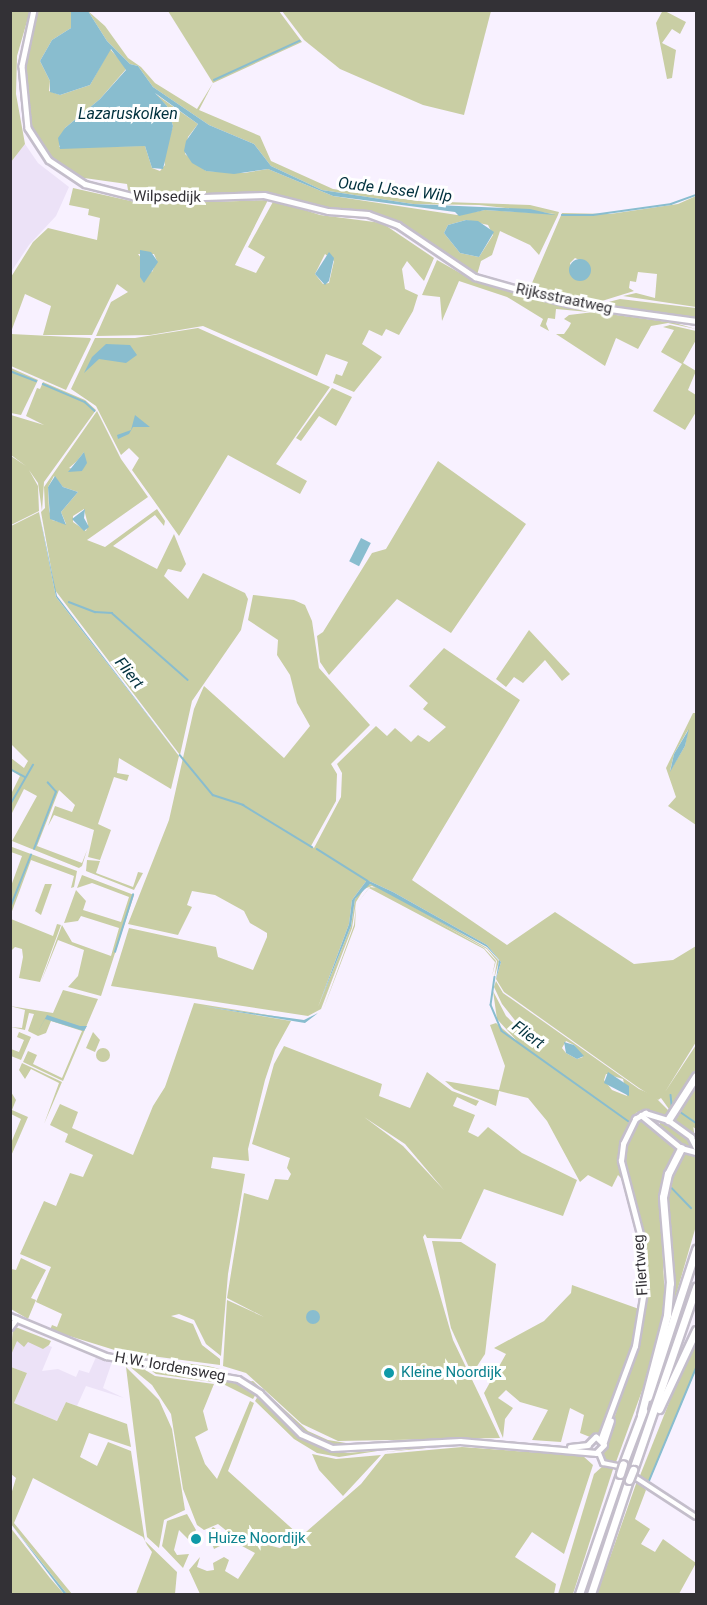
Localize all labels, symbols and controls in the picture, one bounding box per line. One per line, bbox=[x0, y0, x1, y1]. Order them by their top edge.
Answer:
water label: Lazaruskolken bbox=[78, 104, 178, 124]
water label: Oude IJssel Wilp bbox=[337, 173, 453, 207]
street label: Wilpsedijk bbox=[133, 187, 201, 207]
street label: Rijksstraatweg bbox=[514, 280, 614, 318]
water label: Fliert bbox=[111, 653, 147, 693]
water label: Fliert bbox=[508, 1017, 548, 1053]
street label: Fliertweg bbox=[630, 1234, 652, 1296]
street label: H.W. Iordensweg bbox=[113, 1348, 227, 1386]
place label: Kleine Noordijk bbox=[401, 1364, 502, 1382]
marker: Kleine Noordijk bbox=[382, 1366, 396, 1380]
place label: Huize Noordijk bbox=[208, 1530, 306, 1548]
marker: Huize Noordijk bbox=[189, 1532, 203, 1546]

